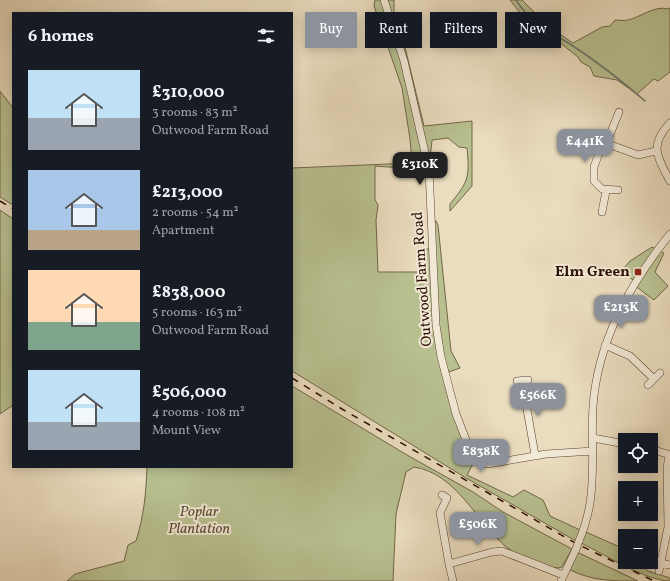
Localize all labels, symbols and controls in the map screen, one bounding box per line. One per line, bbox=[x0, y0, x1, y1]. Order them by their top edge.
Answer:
chip: Buy bbox=[305, 12, 357, 48]
chip: Rent bbox=[365, 12, 422, 48]
chip: Filters bbox=[430, 12, 497, 48]
chip: New bbox=[505, 12, 561, 48]
text: 6 homes bbox=[28, 25, 94, 48]
icon: filters bbox=[255, 25, 277, 47]
text: £310,000 bbox=[152, 81, 224, 104]
icon: home bbox=[60, 86, 108, 134]
text: 3 rooms · 83 m² bbox=[152, 104, 238, 122]
text: Outwood Farm Road bbox=[152, 122, 269, 140]
pin: £441K bbox=[557, 129, 613, 163]
text: £441K bbox=[566, 133, 604, 151]
pin: £310K bbox=[392, 152, 448, 186]
text: £310K bbox=[402, 156, 438, 174]
text: £213,000 bbox=[152, 181, 223, 204]
icon: home bbox=[60, 186, 108, 234]
text: 2 rooms · 54 m² bbox=[152, 204, 239, 222]
street label: Outwood Farm Road bbox=[408, 211, 438, 347]
text: Apartment bbox=[152, 222, 215, 240]
place label: Elm Green bbox=[555, 262, 630, 283]
marker: Elm Green bbox=[633, 267, 643, 277]
text: £838,000 bbox=[152, 281, 225, 304]
icon: home bbox=[60, 286, 108, 334]
pin: £213K bbox=[593, 295, 649, 329]
text: £213K bbox=[603, 299, 639, 317]
text: 5 rooms · 163 m² bbox=[152, 304, 242, 322]
text: Outwood Farm Road bbox=[152, 322, 269, 340]
text: £506,000 bbox=[152, 381, 226, 404]
pin: £566K bbox=[510, 383, 566, 417]
icon: home bbox=[60, 386, 108, 434]
text: £566K bbox=[519, 387, 557, 405]
text: 4 rooms · 108 m² bbox=[152, 404, 245, 422]
text: Mount View bbox=[152, 422, 221, 440]
map controls bbox=[618, 433, 658, 569]
button: locate bbox=[618, 433, 658, 473]
pin: £838K bbox=[453, 439, 509, 473]
text: £838K bbox=[462, 443, 500, 461]
button: + bbox=[618, 481, 658, 521]
park label: Poplar Plantation bbox=[168, 502, 230, 540]
pin: £506K bbox=[450, 512, 506, 546]
text: £506K bbox=[459, 516, 497, 534]
button: − bbox=[618, 529, 658, 569]

